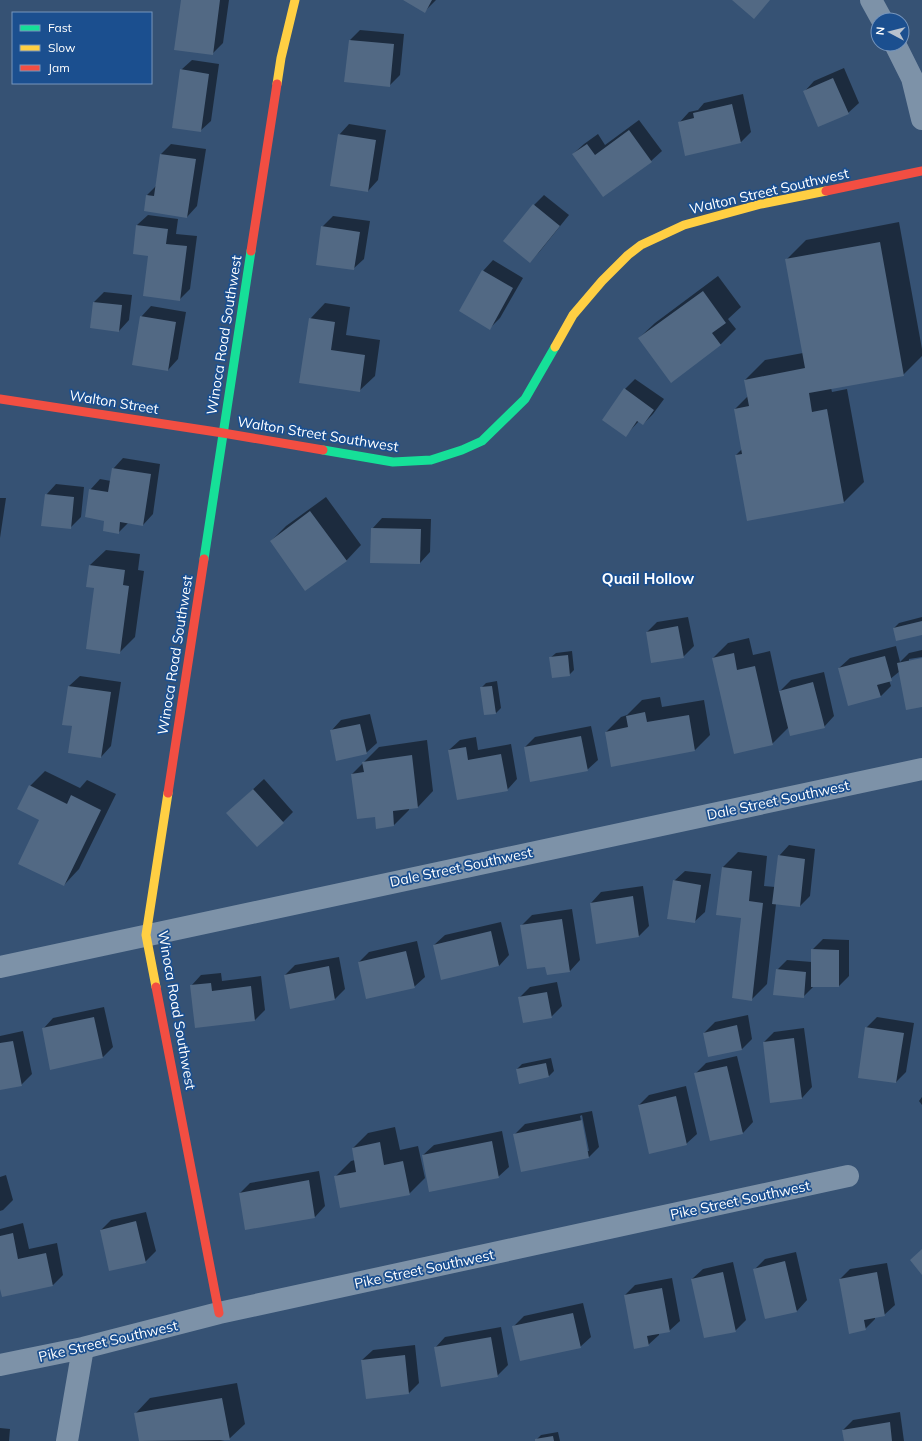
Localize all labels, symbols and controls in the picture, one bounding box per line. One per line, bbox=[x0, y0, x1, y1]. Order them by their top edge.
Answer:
legend bbox=[12, 12, 152, 84]
north arrow bbox=[870, 12, 910, 52]
text: Fast bbox=[48, 20, 72, 35]
text: N bbox=[873, 26, 888, 36]
text: Slow bbox=[48, 40, 76, 55]
text: Jam bbox=[48, 60, 70, 75]
street label: Walton Street Southwest bbox=[688, 164, 850, 218]
street label: Winoca Road Southwest bbox=[202, 254, 246, 416]
street label: Walton Street bbox=[68, 386, 160, 418]
street label: Walton Street Southwest bbox=[236, 412, 400, 456]
district label: Quail Hollow bbox=[602, 569, 695, 588]
street label: Winoca Road Southwest bbox=[153, 574, 197, 736]
street label: Dale Street Southwest bbox=[705, 776, 851, 824]
street label: Dale Street Southwest bbox=[388, 843, 534, 891]
street label: Winoca Road Southwest bbox=[154, 929, 200, 1091]
street label: Pike Street Southwest bbox=[668, 1176, 812, 1224]
street label: Pike Street Southwest bbox=[352, 1245, 496, 1293]
street label: Pike Street Southwest bbox=[37, 1316, 179, 1366]

